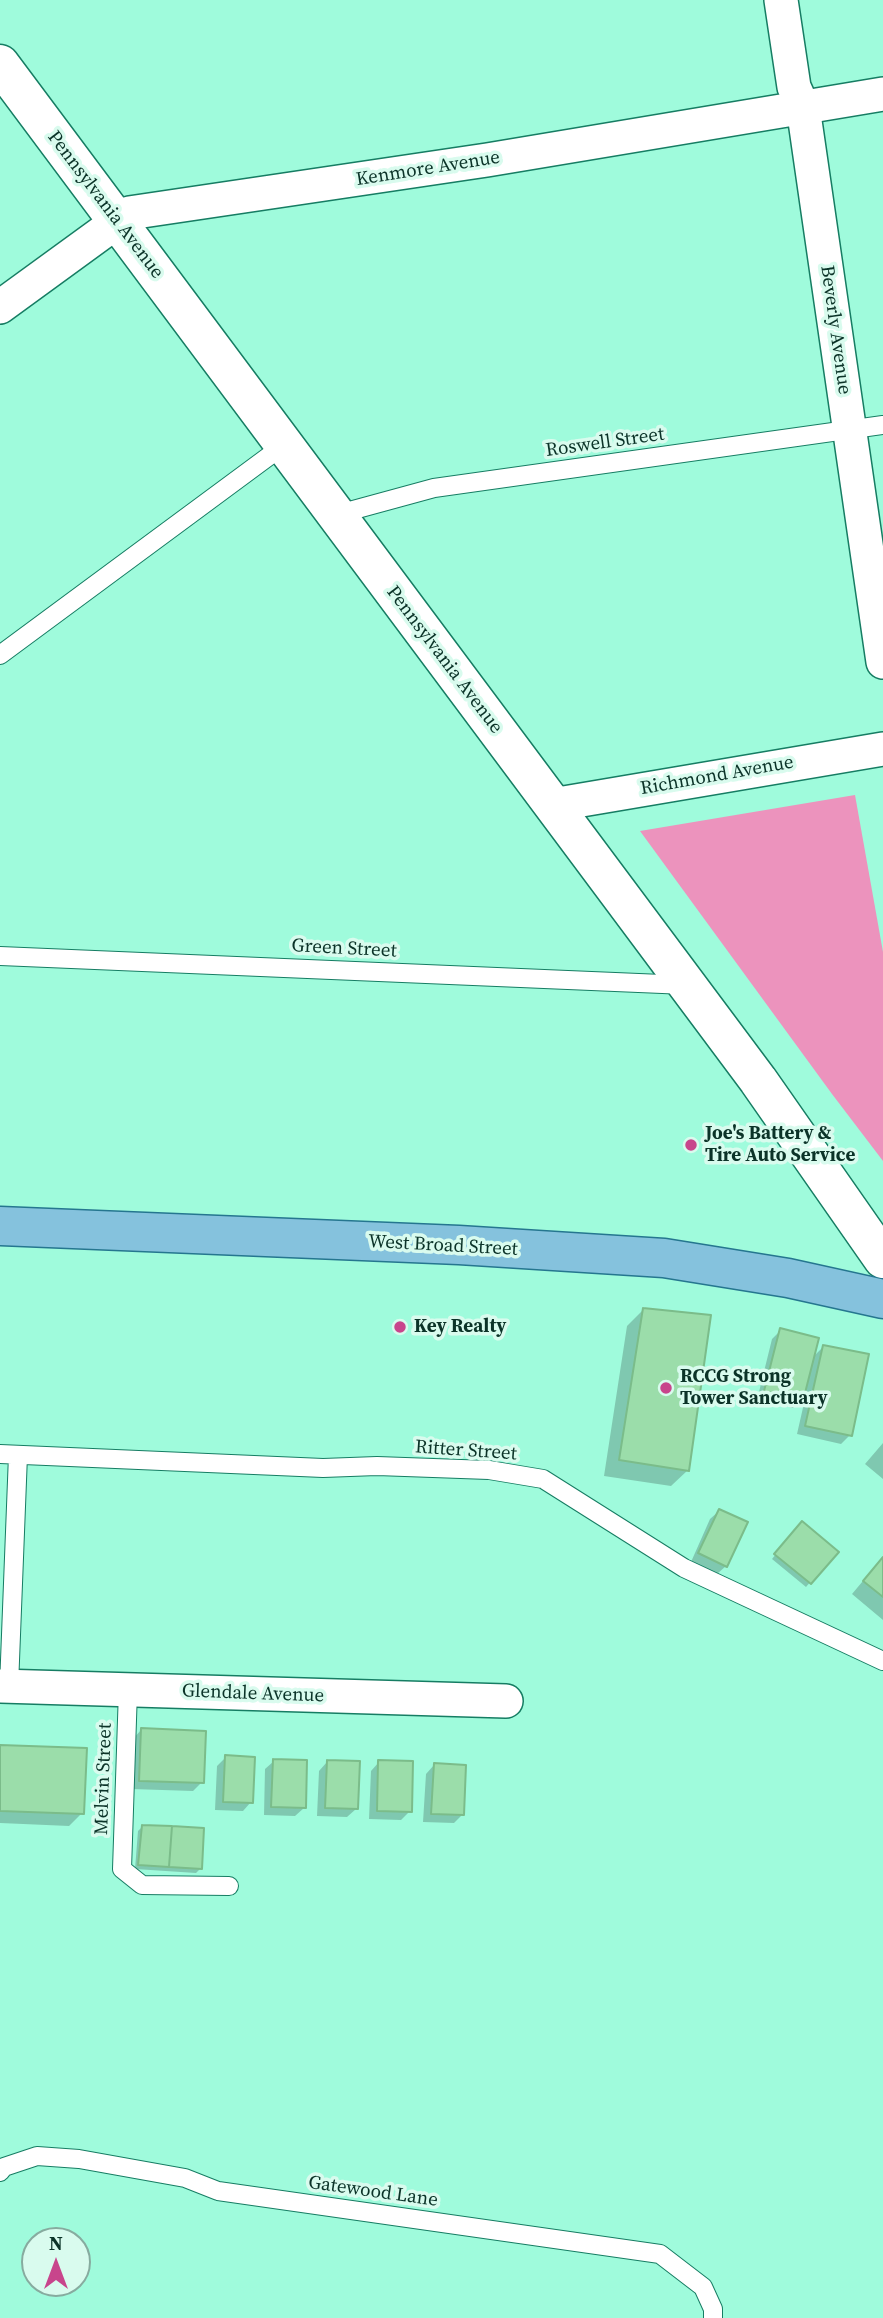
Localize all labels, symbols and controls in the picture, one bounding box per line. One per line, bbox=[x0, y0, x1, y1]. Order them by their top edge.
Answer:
street label: Pennsylvania Avenue bbox=[42, 127, 168, 283]
street label: Kenmore Avenue bbox=[354, 146, 502, 192]
street label: Beverly Avenue bbox=[815, 264, 855, 396]
street label: Roswell Street bbox=[544, 423, 666, 463]
street label: Pennsylvania Avenue bbox=[381, 582, 507, 738]
street label: Richmond Avenue bbox=[639, 751, 795, 801]
street label: Green Street bbox=[291, 935, 397, 963]
place label: Joe's Battery & Tire Auto Service bbox=[705, 1123, 855, 1167]
marker: Joe's Battery & Tire Auto Service bbox=[683, 1137, 699, 1153]
street label: West Broad Street bbox=[368, 1231, 518, 1261]
place label: Key Realty bbox=[414, 1316, 506, 1338]
marker: Key Realty bbox=[392, 1319, 408, 1335]
place label: RCCG Strong Tower Sanctuary bbox=[680, 1366, 828, 1410]
marker: RCCG Strong Tower Sanctuary bbox=[658, 1380, 674, 1396]
street label: Ritter Street bbox=[414, 1436, 518, 1466]
street label: Glendale Avenue bbox=[182, 1680, 324, 1708]
street label: Melvin Street bbox=[91, 1723, 117, 1835]
street label: Gatewood Lane bbox=[307, 2172, 439, 2212]
north arrow bbox=[21, 2227, 91, 2297]
text: N bbox=[49, 2230, 63, 2256]

